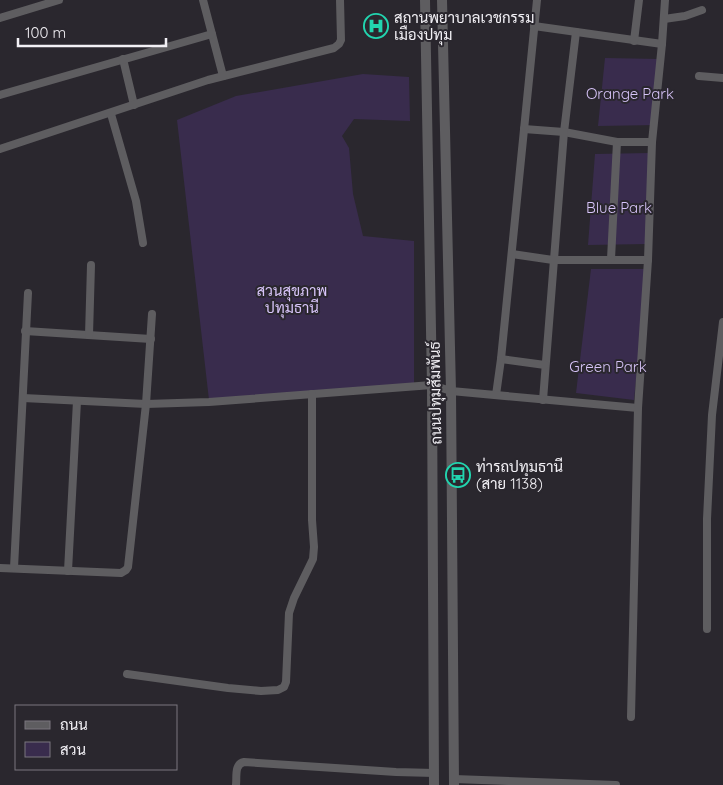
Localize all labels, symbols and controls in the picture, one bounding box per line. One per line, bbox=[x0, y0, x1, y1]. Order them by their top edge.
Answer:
place label: สถานพยาบาลเวชกรรม เมืองปทุม bbox=[394, 8, 534, 46]
hospital icon: สถานพยาบาลเวชกรรม เมืองปทุม bbox=[363, 13, 389, 39]
scale bar bbox=[18, 15, 165, 47]
text: 100 m bbox=[25, 23, 66, 42]
park label: Orange Park bbox=[586, 84, 674, 103]
park label: Blue Park bbox=[586, 198, 652, 217]
park label: สวนสุขภาพ ปทุมธานี bbox=[257, 281, 327, 319]
street label: ถนนปทุมสัมพันธ์ bbox=[425, 341, 447, 445]
park label: Green Park bbox=[569, 357, 647, 376]
place label: ท่ารถปทุมธานี (สาย 1138) bbox=[476, 457, 563, 493]
bus stop icon: ท่ารถปทุมธานี (สาย 1138) bbox=[445, 462, 471, 488]
legend bbox=[15, 705, 178, 770]
text: ถนน bbox=[60, 715, 88, 734]
text: สวน bbox=[60, 740, 86, 759]

